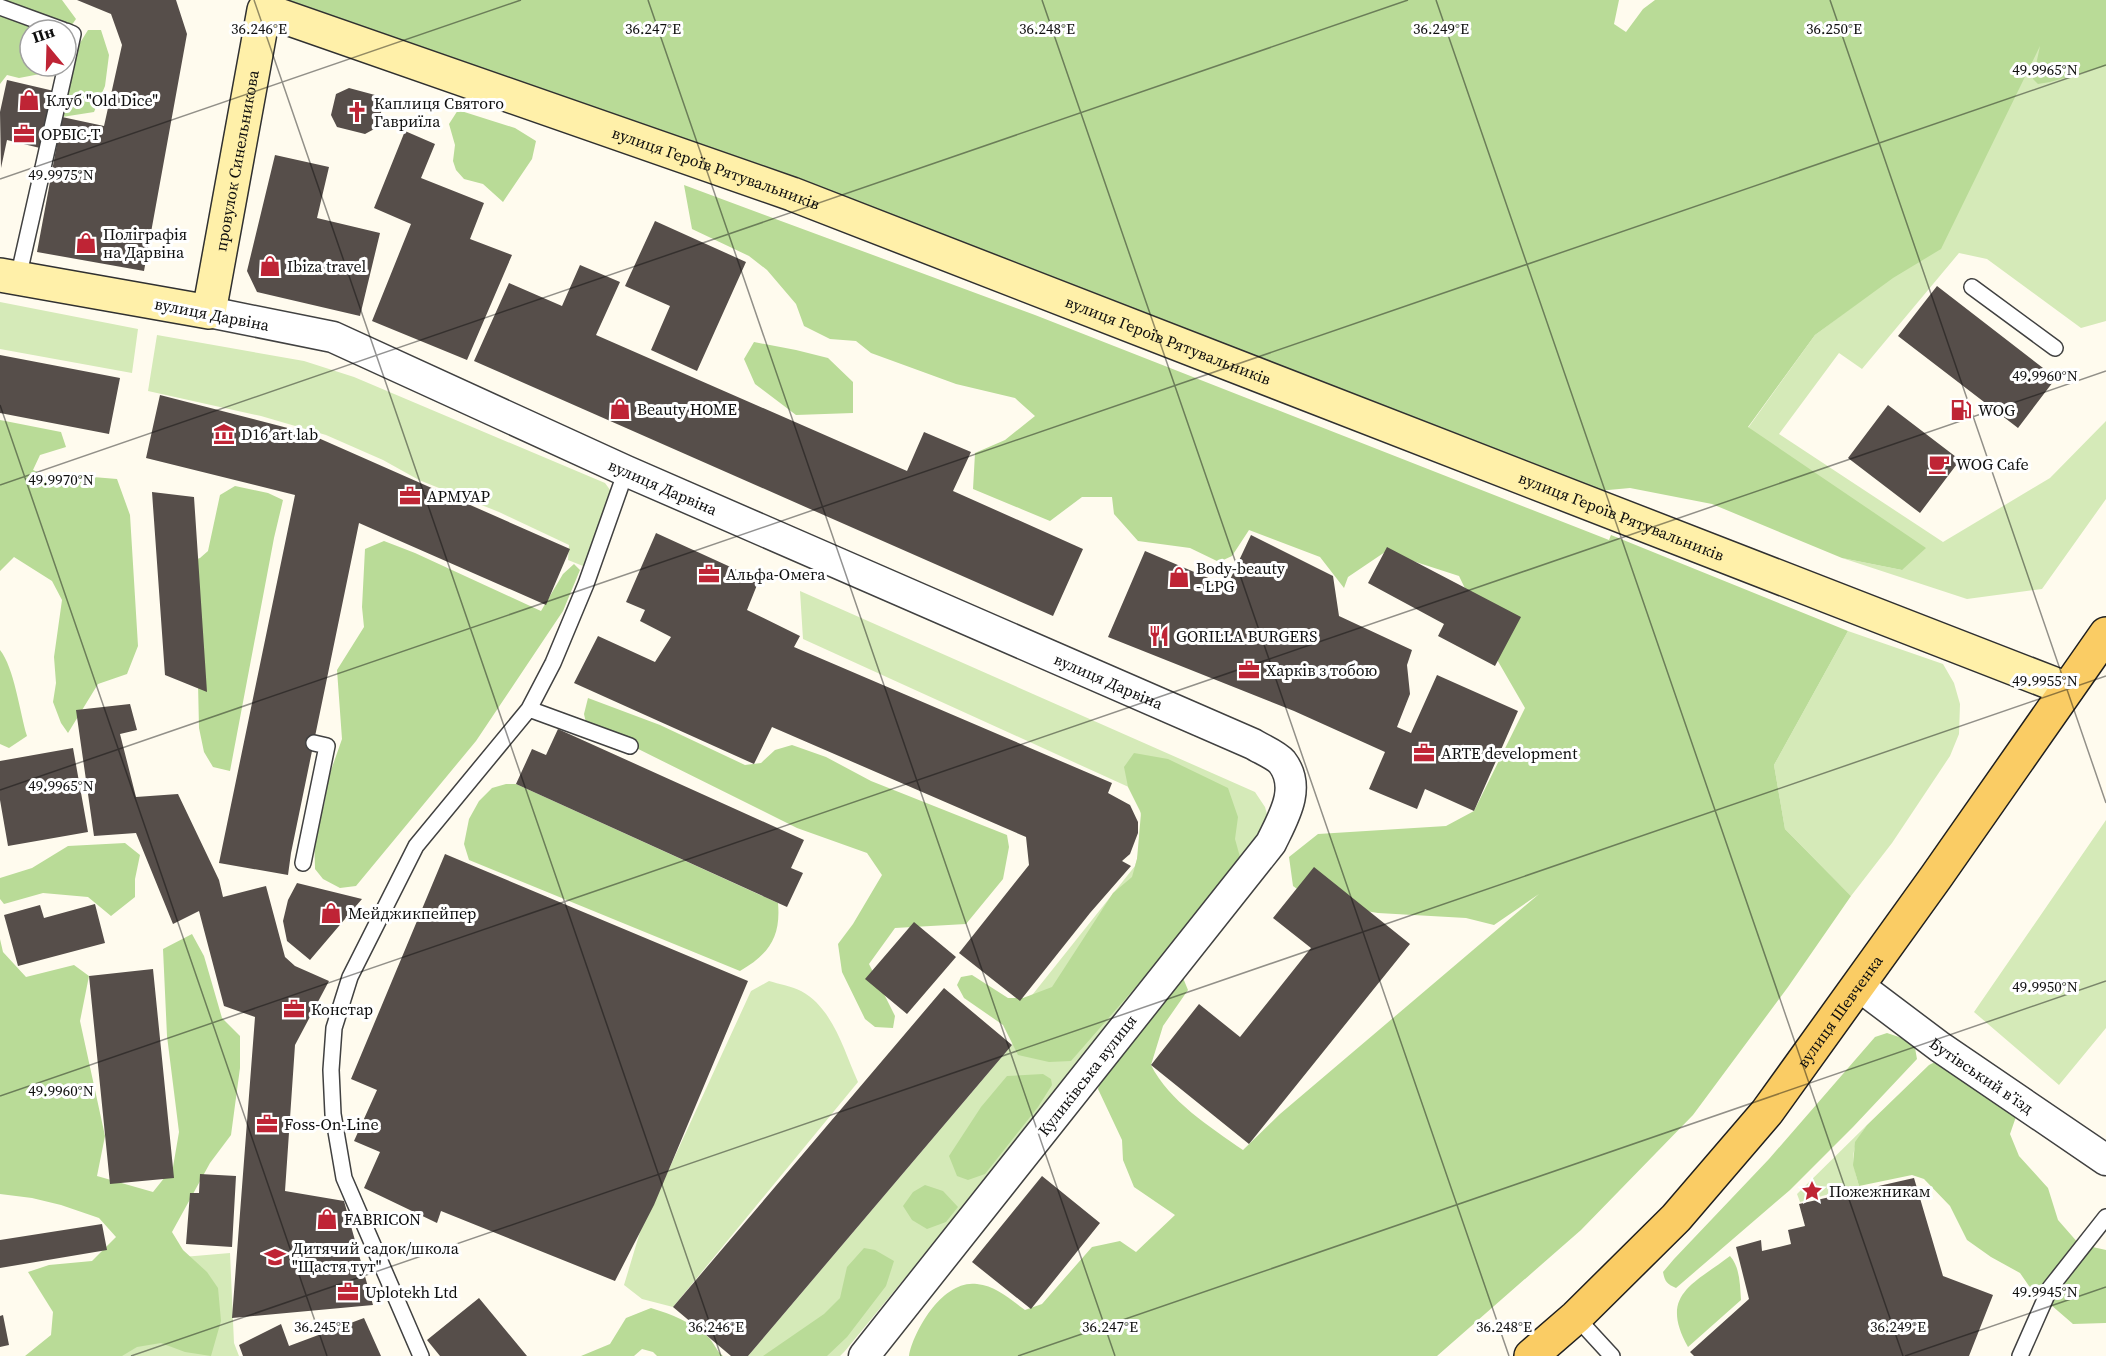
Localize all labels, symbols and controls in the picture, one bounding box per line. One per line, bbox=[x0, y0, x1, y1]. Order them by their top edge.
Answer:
north arrow bbox=[18, 18, 78, 78]
text: 36.246°E bbox=[231, 18, 287, 39]
text: 36.247°E bbox=[625, 18, 681, 39]
text: 36.248°E bbox=[1019, 18, 1075, 39]
text: 36.249°E bbox=[1413, 18, 1469, 39]
text: 36.250°E bbox=[1806, 18, 1862, 39]
text: Пн bbox=[29, 20, 57, 48]
text: 49.9965°N bbox=[2012, 59, 2078, 80]
street label: провулок Синельникова bbox=[209, 67, 264, 253]
shop icon: Клуб "Old Dice" bbox=[17, 88, 41, 112]
place label: Клуб "Old Dice" bbox=[46, 89, 158, 111]
place label: Каплиця Святого Гавриїла bbox=[374, 92, 504, 132]
church icon: Каплиця Святого Гавриїла bbox=[345, 100, 369, 124]
street label: вулиця Героїв Рятувальників bbox=[609, 121, 823, 215]
office icon: ОРБІС-Т bbox=[12, 122, 36, 146]
place label: ОРБІС-Т bbox=[41, 123, 101, 145]
text: 49.9975°N bbox=[28, 164, 94, 185]
place label: Поліграфія на Дарвіна bbox=[103, 223, 187, 263]
shop icon: Поліграфія на Дарвіна bbox=[74, 231, 98, 255]
shop icon: Ibiza travel bbox=[258, 254, 282, 278]
place label: Ibiza travel bbox=[287, 255, 366, 277]
street label: вулиця Героїв Рятувальників bbox=[1062, 290, 1274, 390]
street label: вулиця Дарвіна bbox=[153, 292, 272, 336]
text: 49.9960°N bbox=[2012, 365, 2078, 386]
shop icon: Beauty HOME bbox=[608, 397, 632, 421]
place label: Beauty HOME bbox=[637, 398, 737, 420]
fuel station icon: WOG bbox=[1949, 398, 1973, 422]
place label: WOG bbox=[1978, 399, 2015, 421]
museum icon: D16 art lab bbox=[212, 422, 236, 446]
place label: D16 art lab bbox=[241, 423, 318, 445]
cafe icon: WOG Cafe bbox=[1927, 452, 1951, 476]
street label: вулиця Дарвіна bbox=[605, 453, 722, 521]
place label: WOG Cafe bbox=[1956, 453, 2029, 475]
street label: вулиця Героїв Рятувальників bbox=[1515, 466, 1727, 566]
text: 49.9970°N bbox=[28, 469, 94, 490]
office icon: АРМУАР bbox=[398, 484, 422, 508]
place label: АРМУАР bbox=[427, 485, 490, 507]
place label: Body-beauty - LPG bbox=[1196, 557, 1286, 597]
office icon: Альфа-Омега bbox=[697, 562, 721, 586]
place label: Альфа-Омега bbox=[726, 563, 826, 585]
shop icon: Body-beauty - LPG bbox=[1167, 565, 1191, 589]
restaurant icon: GORILLA BURGERS bbox=[1147, 624, 1171, 648]
place label: GORILLA BURGERS bbox=[1176, 625, 1317, 647]
street label: вулиця Дарвіна bbox=[1051, 648, 1167, 715]
office icon: Харків з тобою bbox=[1237, 658, 1261, 682]
place label: Харків з тобою bbox=[1266, 659, 1377, 681]
text: 49.9955°N bbox=[2012, 670, 2078, 691]
office icon: ARTE development bbox=[1412, 741, 1436, 765]
place label: ARTE development bbox=[1441, 742, 1578, 764]
text: 49.9965°N bbox=[28, 775, 94, 796]
shop icon: Мейджикпейпер bbox=[319, 901, 343, 925]
place label: Мейджикпейпер bbox=[348, 902, 476, 924]
street label: вулиця Шевченка bbox=[1791, 950, 1888, 1072]
text: 49.9950°N bbox=[2012, 976, 2078, 997]
office icon: Констар bbox=[282, 997, 306, 1021]
place label: Констар bbox=[311, 998, 373, 1020]
street label: Куликівська вулиця bbox=[1033, 1010, 1141, 1140]
street label: Бутівський в’їзд bbox=[1925, 1032, 2038, 1119]
text: 49.9960°N bbox=[28, 1080, 94, 1101]
office icon: Foss-On-Line bbox=[255, 1112, 279, 1136]
place label: Foss-On-Line bbox=[284, 1113, 379, 1135]
place icon: Пожежникам bbox=[1800, 1179, 1824, 1203]
place label: Пожежникам bbox=[1829, 1180, 1931, 1202]
shop icon: FABRICON bbox=[315, 1207, 339, 1231]
place label: FABRICON bbox=[344, 1208, 421, 1230]
place label: Дитячий садок/школа "Щастя тут" bbox=[292, 1237, 460, 1277]
school or university icon: Дитячий садок/школа "Щастя тут" bbox=[263, 1245, 287, 1269]
office icon: Uplotekh Ltd bbox=[336, 1280, 360, 1304]
place label: Uplotekh Ltd bbox=[365, 1281, 458, 1303]
text: 49.9945°N bbox=[2012, 1281, 2078, 1302]
text: 36.245°E bbox=[294, 1316, 350, 1337]
text: 36.246°E bbox=[688, 1316, 744, 1337]
text: 36.247°E bbox=[1082, 1316, 1138, 1337]
text: 36.248°E bbox=[1476, 1316, 1532, 1337]
text: 36.249°E bbox=[1870, 1316, 1926, 1337]

